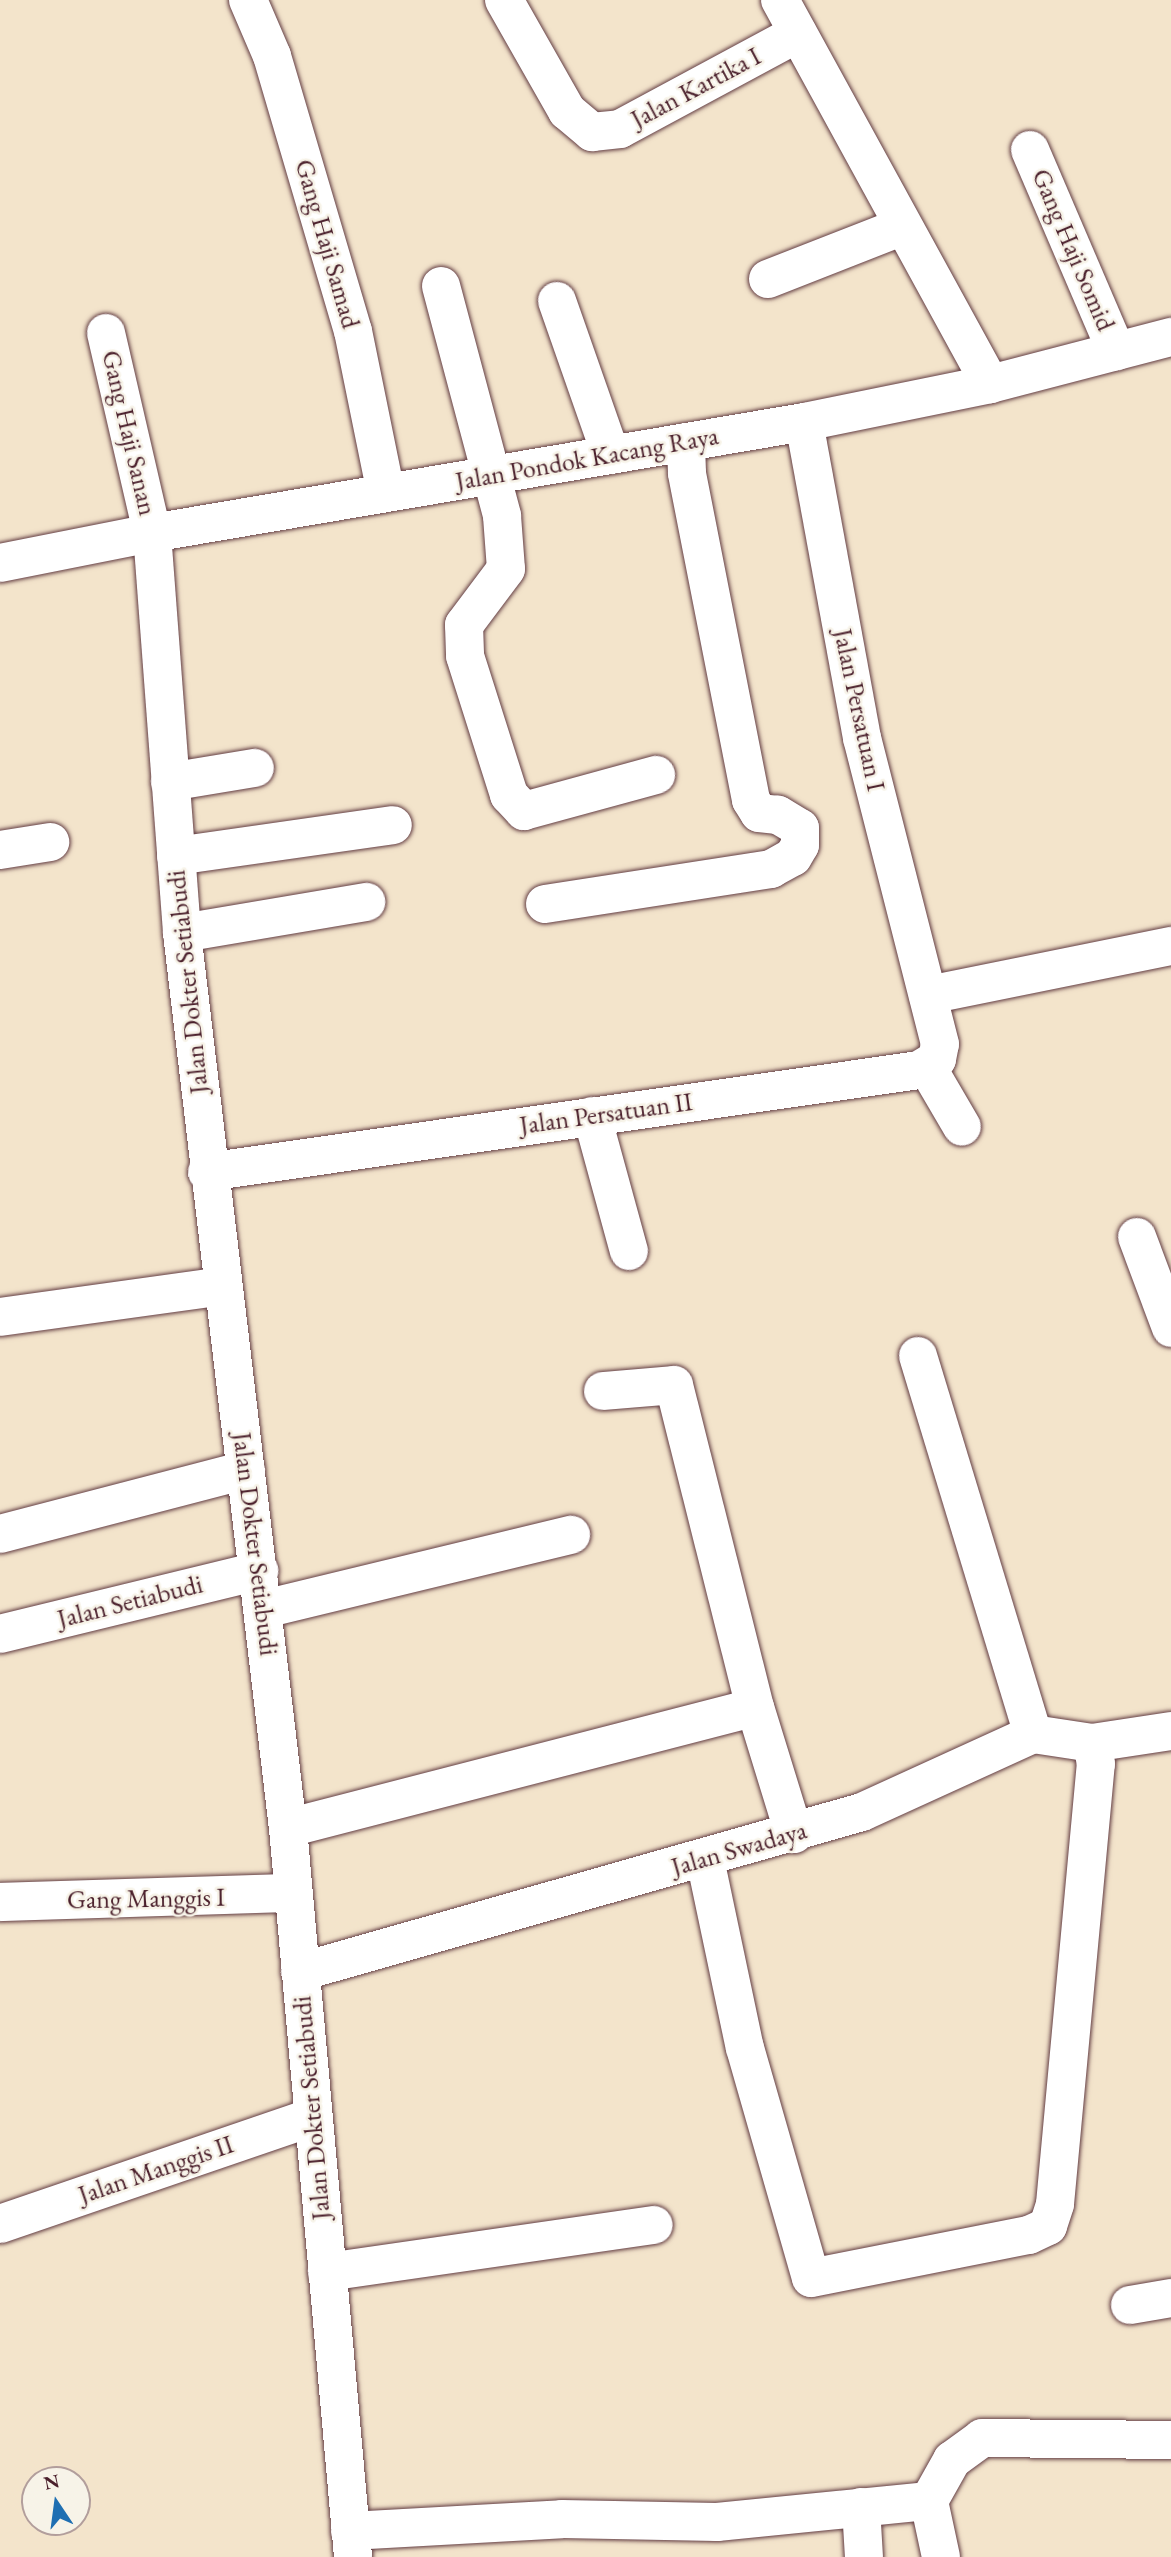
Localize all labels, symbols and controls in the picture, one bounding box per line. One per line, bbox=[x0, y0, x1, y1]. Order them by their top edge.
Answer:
street label: Jalan Kartika I bbox=[626, 41, 766, 135]
street label: Gang Haji Samad bbox=[288, 156, 366, 332]
street label: Gang Haji Somid bbox=[1025, 164, 1121, 336]
street label: Gang Haji Sanan bbox=[95, 347, 163, 519]
street label: Jalan Pondok Kacang Raya bbox=[453, 421, 721, 497]
street label: Jalan Persatuan I bbox=[827, 626, 891, 794]
street label: Jalan Dokter Setiabudi bbox=[161, 868, 215, 1096]
street label: Jalan Persatuan II bbox=[518, 1086, 694, 1142]
street label: Jalan Dokter Setiabudi bbox=[226, 1430, 284, 1658]
street label: Jalan Setiabudi bbox=[54, 1569, 206, 1635]
street label: Jalan Swadaya bbox=[668, 1815, 810, 1883]
street label: Gang Manggis I bbox=[67, 1882, 225, 1916]
street label: Jalan Dokter Setiabudi bbox=[287, 1995, 337, 2221]
street label: Jalan Manggis II bbox=[74, 2129, 238, 2211]
north arrow bbox=[21, 2466, 91, 2536]
text: N bbox=[41, 2468, 62, 2496]

